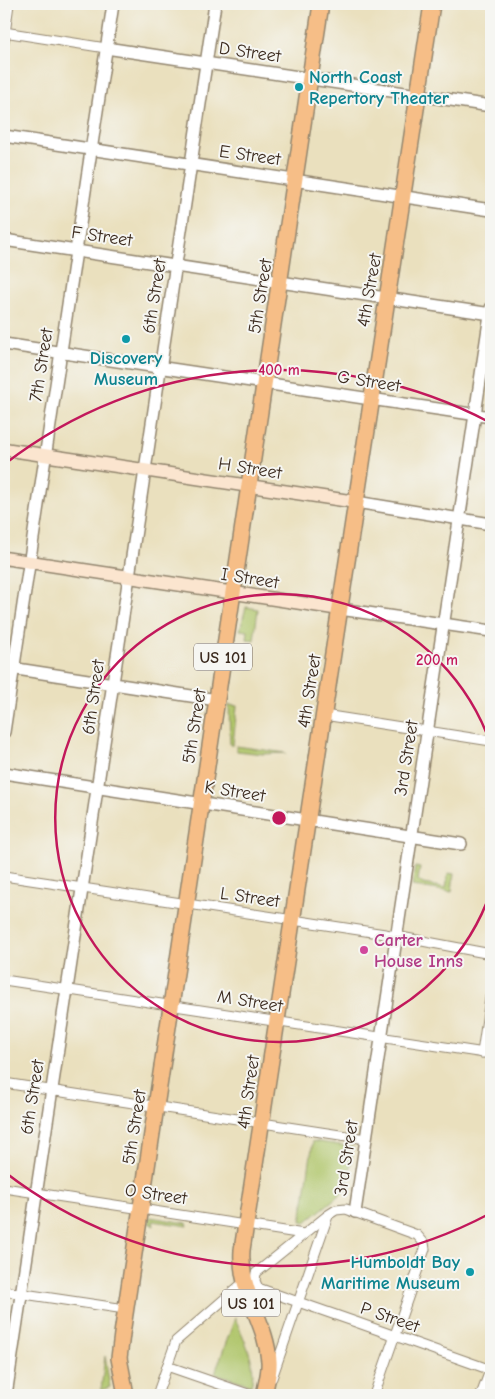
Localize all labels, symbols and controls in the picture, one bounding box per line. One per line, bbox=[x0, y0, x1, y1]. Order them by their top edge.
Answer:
street label: D Street bbox=[218, 38, 283, 67]
place label: North Coast Repertory Theater bbox=[309, 67, 450, 109]
marker: North Coast Repertory Theater bbox=[293, 81, 305, 93]
street label: E Street bbox=[218, 141, 283, 170]
street label: F Street bbox=[70, 222, 135, 251]
street label: 4th Street bbox=[353, 251, 386, 329]
street label: 6th Street bbox=[138, 256, 171, 335]
street label: 5th Street bbox=[244, 256, 277, 335]
street label: 7th Street bbox=[25, 326, 58, 403]
marker: Discovery Museum bbox=[120, 333, 132, 345]
place label: Discovery Museum bbox=[90, 348, 163, 390]
text: 400 m bbox=[258, 361, 300, 379]
street label: G Street bbox=[336, 366, 403, 397]
street label: H Street bbox=[217, 453, 284, 484]
street label: I Street bbox=[220, 564, 281, 594]
road number: US 101 bbox=[194, 644, 252, 670]
text: 200 m bbox=[416, 651, 458, 669]
street label: 4th Street bbox=[293, 652, 326, 730]
street label: 6th Street bbox=[78, 657, 109, 736]
street label: 5th Street bbox=[178, 686, 211, 765]
street label: 3rd Street bbox=[390, 718, 423, 797]
street label: K Street bbox=[203, 776, 268, 807]
centre of rings bbox=[270, 809, 288, 827]
street label: L Street bbox=[219, 883, 282, 912]
place label: Carter House Inns bbox=[374, 930, 463, 972]
marker: Carter House Inns bbox=[358, 944, 370, 956]
street label: M Street bbox=[216, 986, 285, 1017]
street label: 4th Street bbox=[233, 1053, 264, 1130]
street label: 6th Street bbox=[16, 1057, 49, 1136]
street label: 5th Street bbox=[118, 1087, 151, 1166]
street label: 3rd Street bbox=[330, 1118, 363, 1197]
street label: O Street bbox=[123, 1180, 189, 1209]
place label: Humboldt Bay Maritime Museum bbox=[321, 1252, 461, 1294]
marker: Humboldt Bay Maritime Museum bbox=[464, 1266, 476, 1278]
road number: US 101 bbox=[222, 1290, 280, 1316]
street label: P Street bbox=[357, 1298, 423, 1338]

